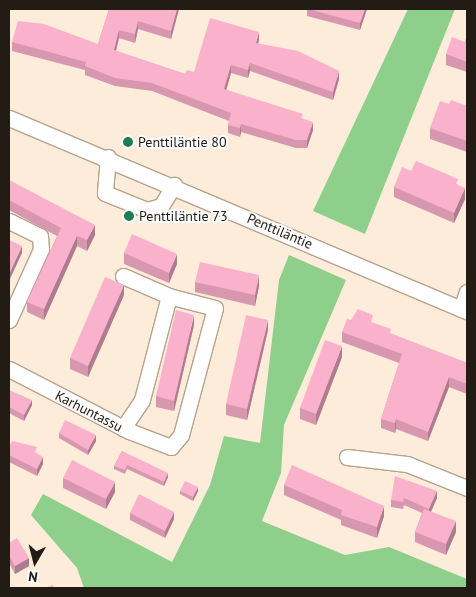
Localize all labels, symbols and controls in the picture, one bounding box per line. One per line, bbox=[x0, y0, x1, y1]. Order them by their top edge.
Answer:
place label: Penttiläntie 80 bbox=[138, 134, 227, 150]
marker: Penttiläntie 80 bbox=[122, 136, 134, 148]
place label: Penttiläntie 73 bbox=[139, 208, 228, 224]
marker: Penttiläntie 73 bbox=[123, 210, 135, 222]
street label: Penttiläntie bbox=[245, 210, 315, 252]
street label: Karhuntassu bbox=[52, 387, 126, 435]
north arrow bbox=[10, 537, 60, 587]
text: N bbox=[27, 567, 39, 586]

